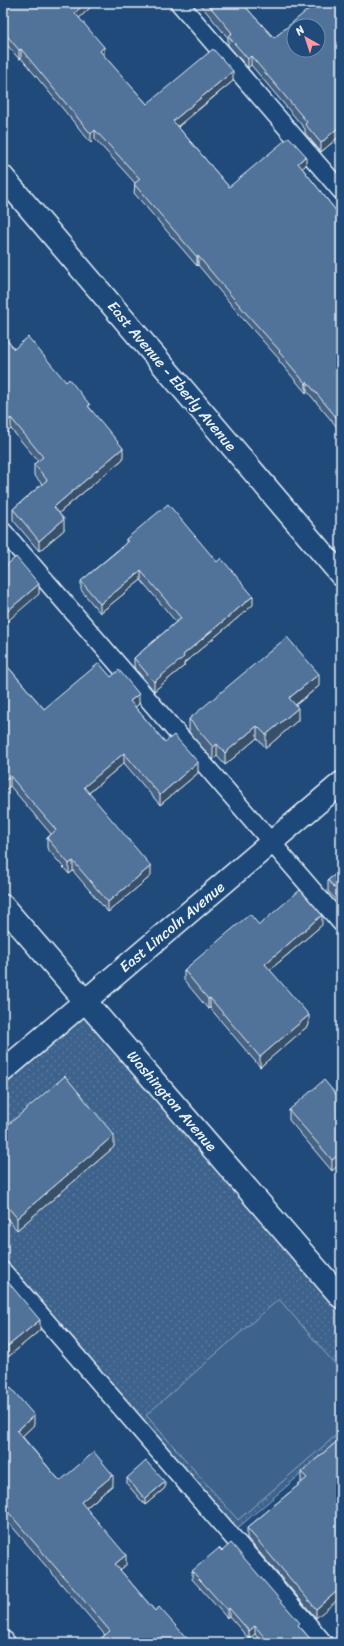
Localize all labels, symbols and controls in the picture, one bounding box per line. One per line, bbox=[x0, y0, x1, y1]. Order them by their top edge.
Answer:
north arrow bbox=[286, 18, 326, 58]
text: N bbox=[290, 21, 309, 41]
street label: East Avenue - Eberly Avenue bbox=[101, 295, 243, 457]
street label: East Lincoln Avenue bbox=[113, 875, 231, 979]
street label: Washington Avenue bbox=[120, 1044, 224, 1158]

